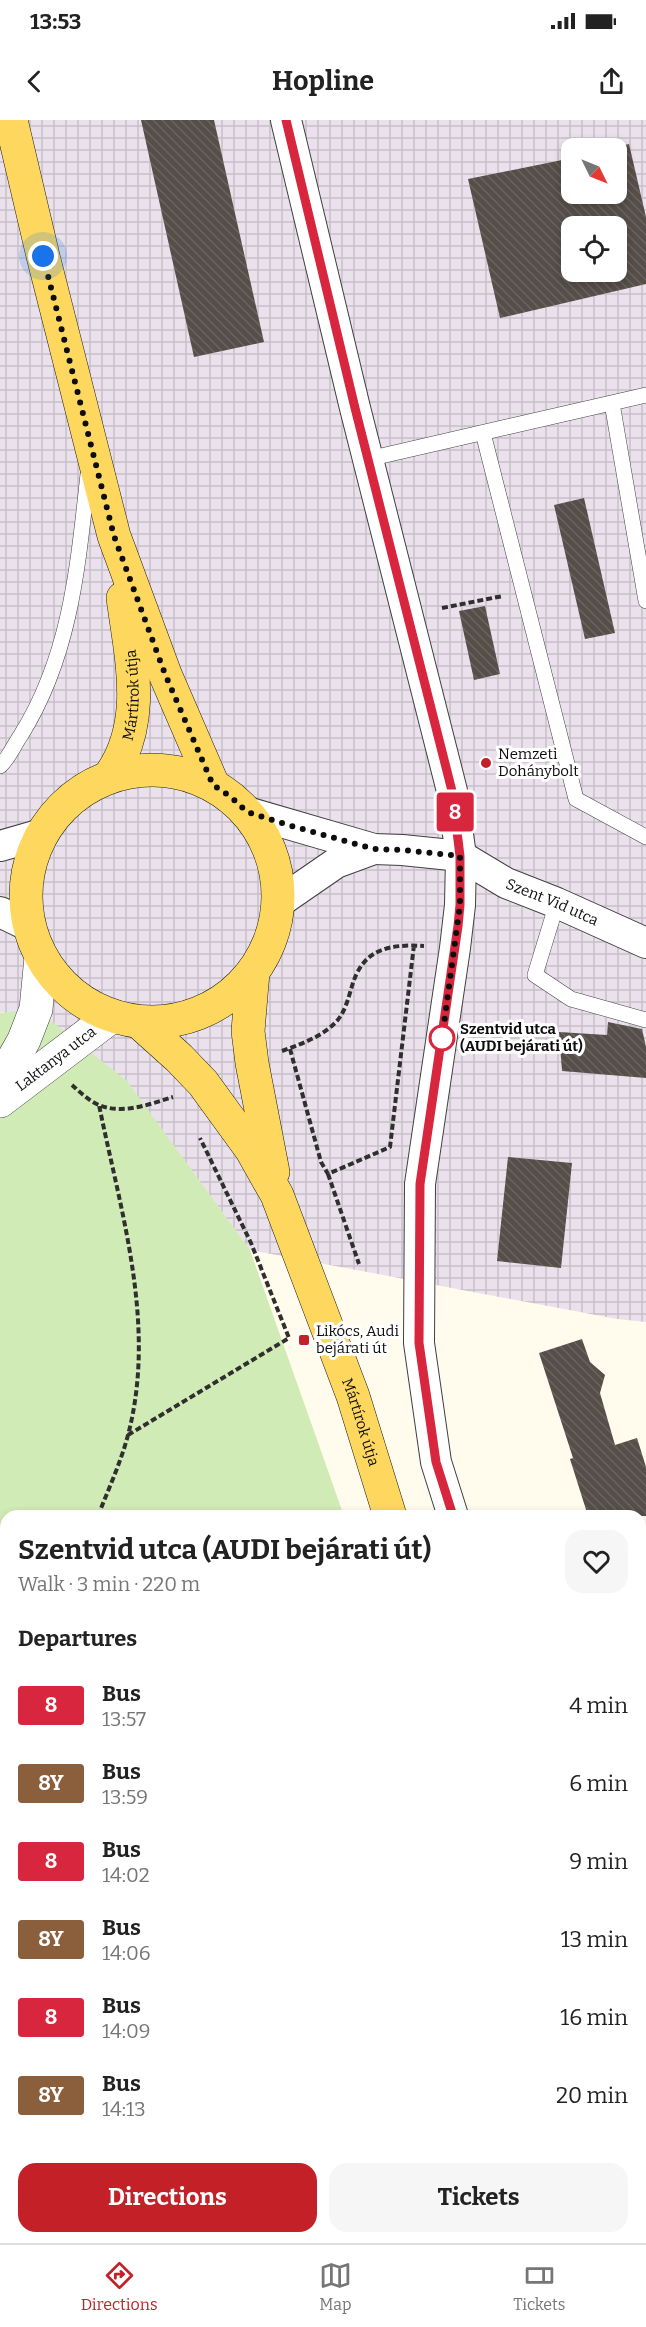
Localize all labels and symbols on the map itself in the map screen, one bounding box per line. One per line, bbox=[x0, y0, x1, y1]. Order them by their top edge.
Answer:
north arrow bbox=[561, 138, 627, 204]
your location bbox=[28, 241, 58, 271]
street label: Mártírok útja bbox=[119, 648, 143, 742]
place label: Nemzeti Dohánybolt bbox=[498, 745, 579, 780]
marker: Nemzeti Dohánybolt bbox=[479, 756, 493, 770]
line badge: 8 bbox=[436, 792, 474, 832]
street label: Szent Vid utca bbox=[503, 875, 601, 929]
place label: Szentvid utca (AUDI bejárati út) bbox=[460, 1020, 583, 1055]
street label: Laktanya utca bbox=[12, 1022, 100, 1095]
marker: Szentvid utca (AUDI bejárati út) bbox=[429, 1025, 455, 1051]
place label: Likócs, Audi bejárati út bbox=[316, 1322, 399, 1357]
marker: Likócs, Audi bejárati út bbox=[297, 1333, 311, 1347]
street label: Mártírok útja bbox=[338, 1376, 383, 1468]

